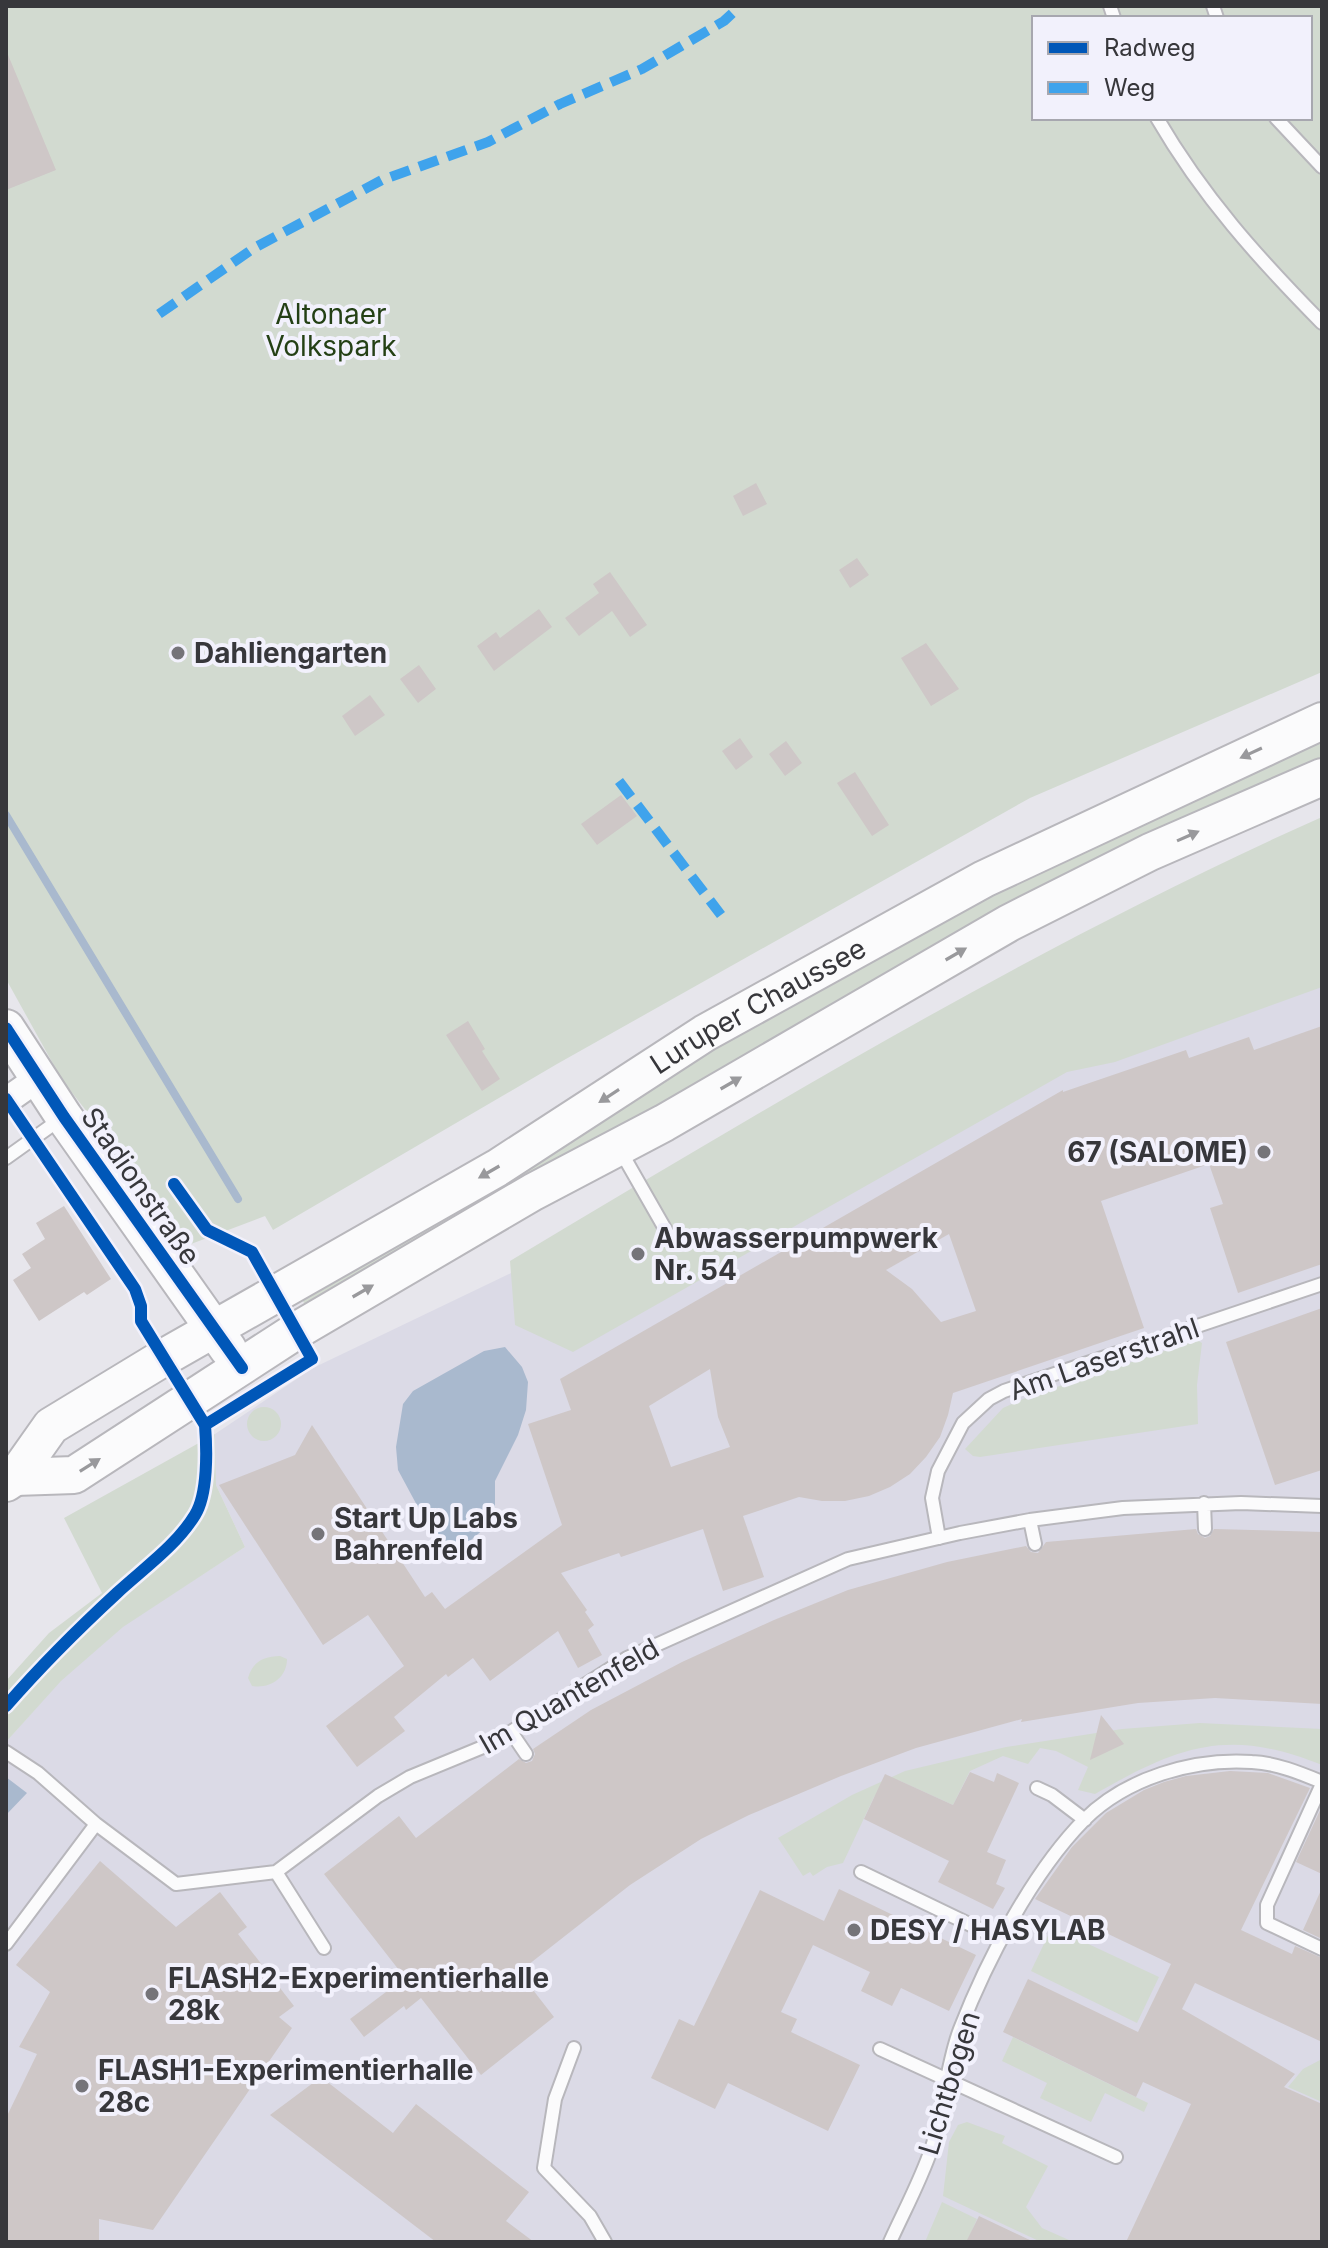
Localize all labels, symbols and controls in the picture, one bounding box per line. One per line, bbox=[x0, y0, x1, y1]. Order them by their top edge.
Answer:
legend bbox=[1032, 16, 1312, 120]
text: Radweg bbox=[1104, 33, 1195, 62]
text: Weg bbox=[1104, 73, 1155, 102]
park label: Altonaer Volkspark bbox=[265, 297, 397, 363]
place label: Dahliengarten bbox=[194, 636, 387, 670]
marker: Dahliengarten bbox=[169, 644, 187, 662]
one-way arrow bbox=[1239, 746, 1263, 760]
one-way arrow bbox=[1176, 829, 1200, 842]
street label: Luruper Chaussee bbox=[644, 931, 872, 1081]
one-way arrow bbox=[945, 947, 968, 960]
one-way arrow bbox=[720, 1076, 742, 1090]
one-way arrow bbox=[599, 1089, 620, 1104]
street label: Stadionstraße bbox=[74, 1101, 208, 1271]
place label: 67 (SALOME) bbox=[1067, 1135, 1248, 1169]
marker: 67 (SALOME) bbox=[1255, 1143, 1273, 1161]
one-way arrow bbox=[478, 1165, 500, 1179]
place label: Abwasserpumpwerk Nr. 54 bbox=[654, 1221, 939, 1287]
marker: Abwasserpumpwerk Nr. 54 bbox=[629, 1245, 647, 1263]
one-way arrow bbox=[352, 1284, 374, 1298]
street label: Am Laserstrahl bbox=[1005, 1311, 1203, 1407]
one-way arrow bbox=[79, 1459, 101, 1473]
place label: Start Up Labs Bahrenfeld bbox=[334, 1501, 518, 1567]
marker: Start Up Labs Bahrenfeld bbox=[309, 1525, 327, 1543]
street label: Im Quantenfeld bbox=[473, 1631, 665, 1761]
place label: DESY / HASYLAB bbox=[870, 1913, 1106, 1947]
marker: DESY / HASYLAB bbox=[845, 1921, 863, 1939]
place label: FLASH2-Experimentierhalle 28k bbox=[168, 1961, 549, 2027]
marker: FLASH2-Experimentierhalle 28k bbox=[143, 1985, 161, 2003]
street label: Lichtbogen bbox=[911, 2007, 987, 2159]
place label: FLASH1-Experimentierhalle 28c bbox=[98, 2053, 474, 2119]
marker: FLASH1-Experimentierhalle 28c bbox=[73, 2077, 91, 2095]

